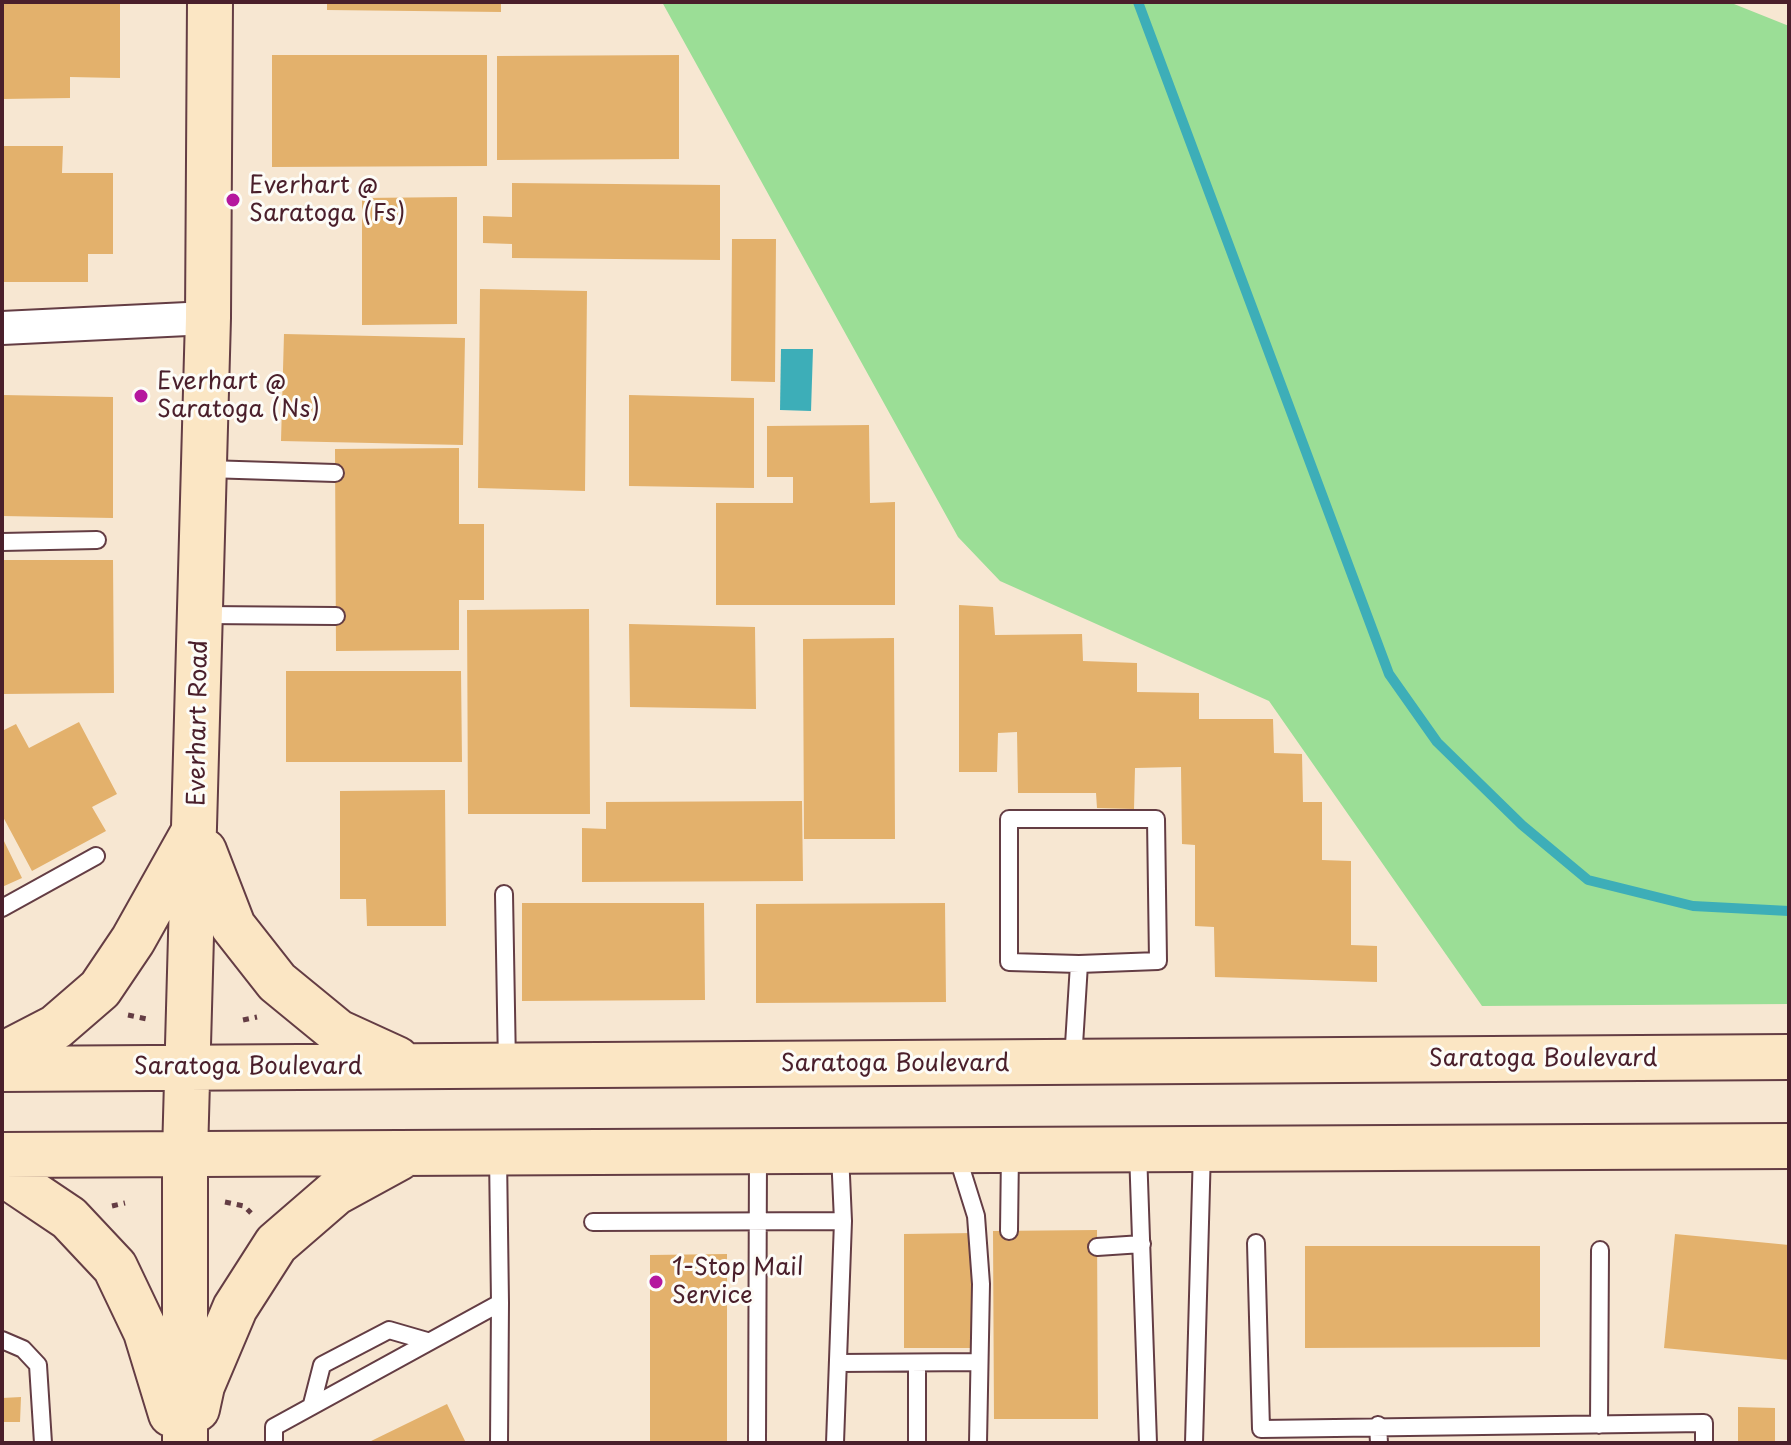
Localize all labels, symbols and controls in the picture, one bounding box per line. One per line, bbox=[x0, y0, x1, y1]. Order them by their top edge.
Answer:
place label: Everhart @ Saratoga (Fs) bbox=[249, 172, 405, 228]
marker: Everhart @ Saratoga (Fs) bbox=[224, 191, 242, 209]
place label: Everhart @ Saratoga (Ns) bbox=[157, 368, 320, 424]
marker: Everhart @ Saratoga (Ns) bbox=[132, 387, 150, 405]
street label: Everhart Road bbox=[183, 640, 215, 806]
street label: Saratoga Boulevard bbox=[1429, 1045, 1657, 1073]
street label: Saratoga Boulevard bbox=[781, 1050, 1009, 1078]
street label: Saratoga Boulevard bbox=[134, 1053, 362, 1081]
place label: 1-Stop Mail Service bbox=[672, 1254, 804, 1310]
marker: 1-Stop Mail Service bbox=[647, 1273, 665, 1291]

